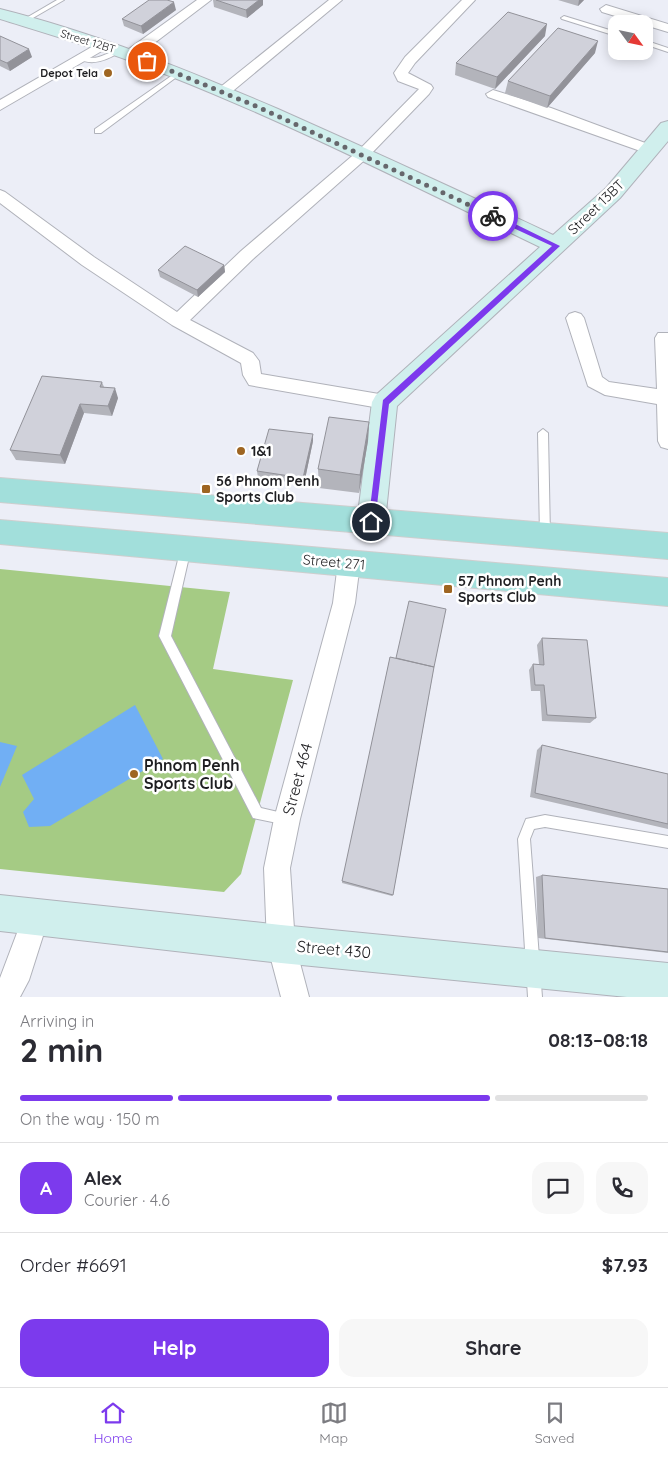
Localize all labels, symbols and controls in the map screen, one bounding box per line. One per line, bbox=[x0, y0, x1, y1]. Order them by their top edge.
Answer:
north arrow bbox=[608, 15, 652, 60]
map controls bbox=[608, 15, 653, 60]
street label: Street 12BT bbox=[59, 26, 118, 56]
pin bbox=[126, 40, 168, 82]
icon: bag bbox=[133, 47, 161, 75]
place label: Depot Tela bbox=[40, 66, 98, 80]
marker: Depot Tela bbox=[102, 67, 114, 79]
street label: Street 13BT bbox=[564, 176, 628, 238]
courier bbox=[468, 191, 518, 241]
icon: bike bbox=[479, 202, 507, 230]
place label: 1&1 bbox=[251, 442, 272, 460]
marker: 1&1 bbox=[235, 445, 247, 457]
place label: 56 Phnom Penh Sports Club bbox=[216, 472, 319, 506]
marker: 56 Phnom Penh Sports Club bbox=[200, 483, 212, 495]
pin bbox=[350, 501, 392, 543]
icon: home bbox=[357, 508, 385, 536]
street label: Street 271 bbox=[302, 550, 366, 574]
place label: 57 Phnom Penh Sports Club bbox=[458, 572, 561, 606]
marker: 57 Phnom Penh Sports Club bbox=[442, 583, 454, 595]
street label: Street 464 bbox=[278, 741, 316, 817]
place label: Phnom Penh Sports Club bbox=[144, 755, 240, 793]
marker: Phnom Penh Sports Club bbox=[128, 768, 140, 780]
street label: Street 430 bbox=[296, 936, 372, 962]
text: Arriving in bbox=[20, 1011, 94, 1031]
text: 08:13–08:18 bbox=[548, 1028, 648, 1052]
text: 2 min bbox=[20, 1030, 103, 1070]
text: On the way · 150 m bbox=[20, 1109, 160, 1129]
button: chat bbox=[532, 1162, 584, 1214]
button: phone bbox=[596, 1162, 648, 1214]
text: Alex bbox=[84, 1166, 122, 1190]
text: A bbox=[40, 1176, 52, 1200]
text: Courier · 4.6 bbox=[84, 1190, 170, 1210]
text: Order #6691 bbox=[20, 1253, 127, 1277]
text: $7.93 bbox=[602, 1253, 648, 1277]
button: Help bbox=[20, 1319, 329, 1377]
button: Share bbox=[339, 1319, 648, 1377]
tab: Home bbox=[93, 1399, 133, 1447]
tab: Map bbox=[319, 1399, 348, 1447]
tab: Saved bbox=[535, 1399, 575, 1447]

